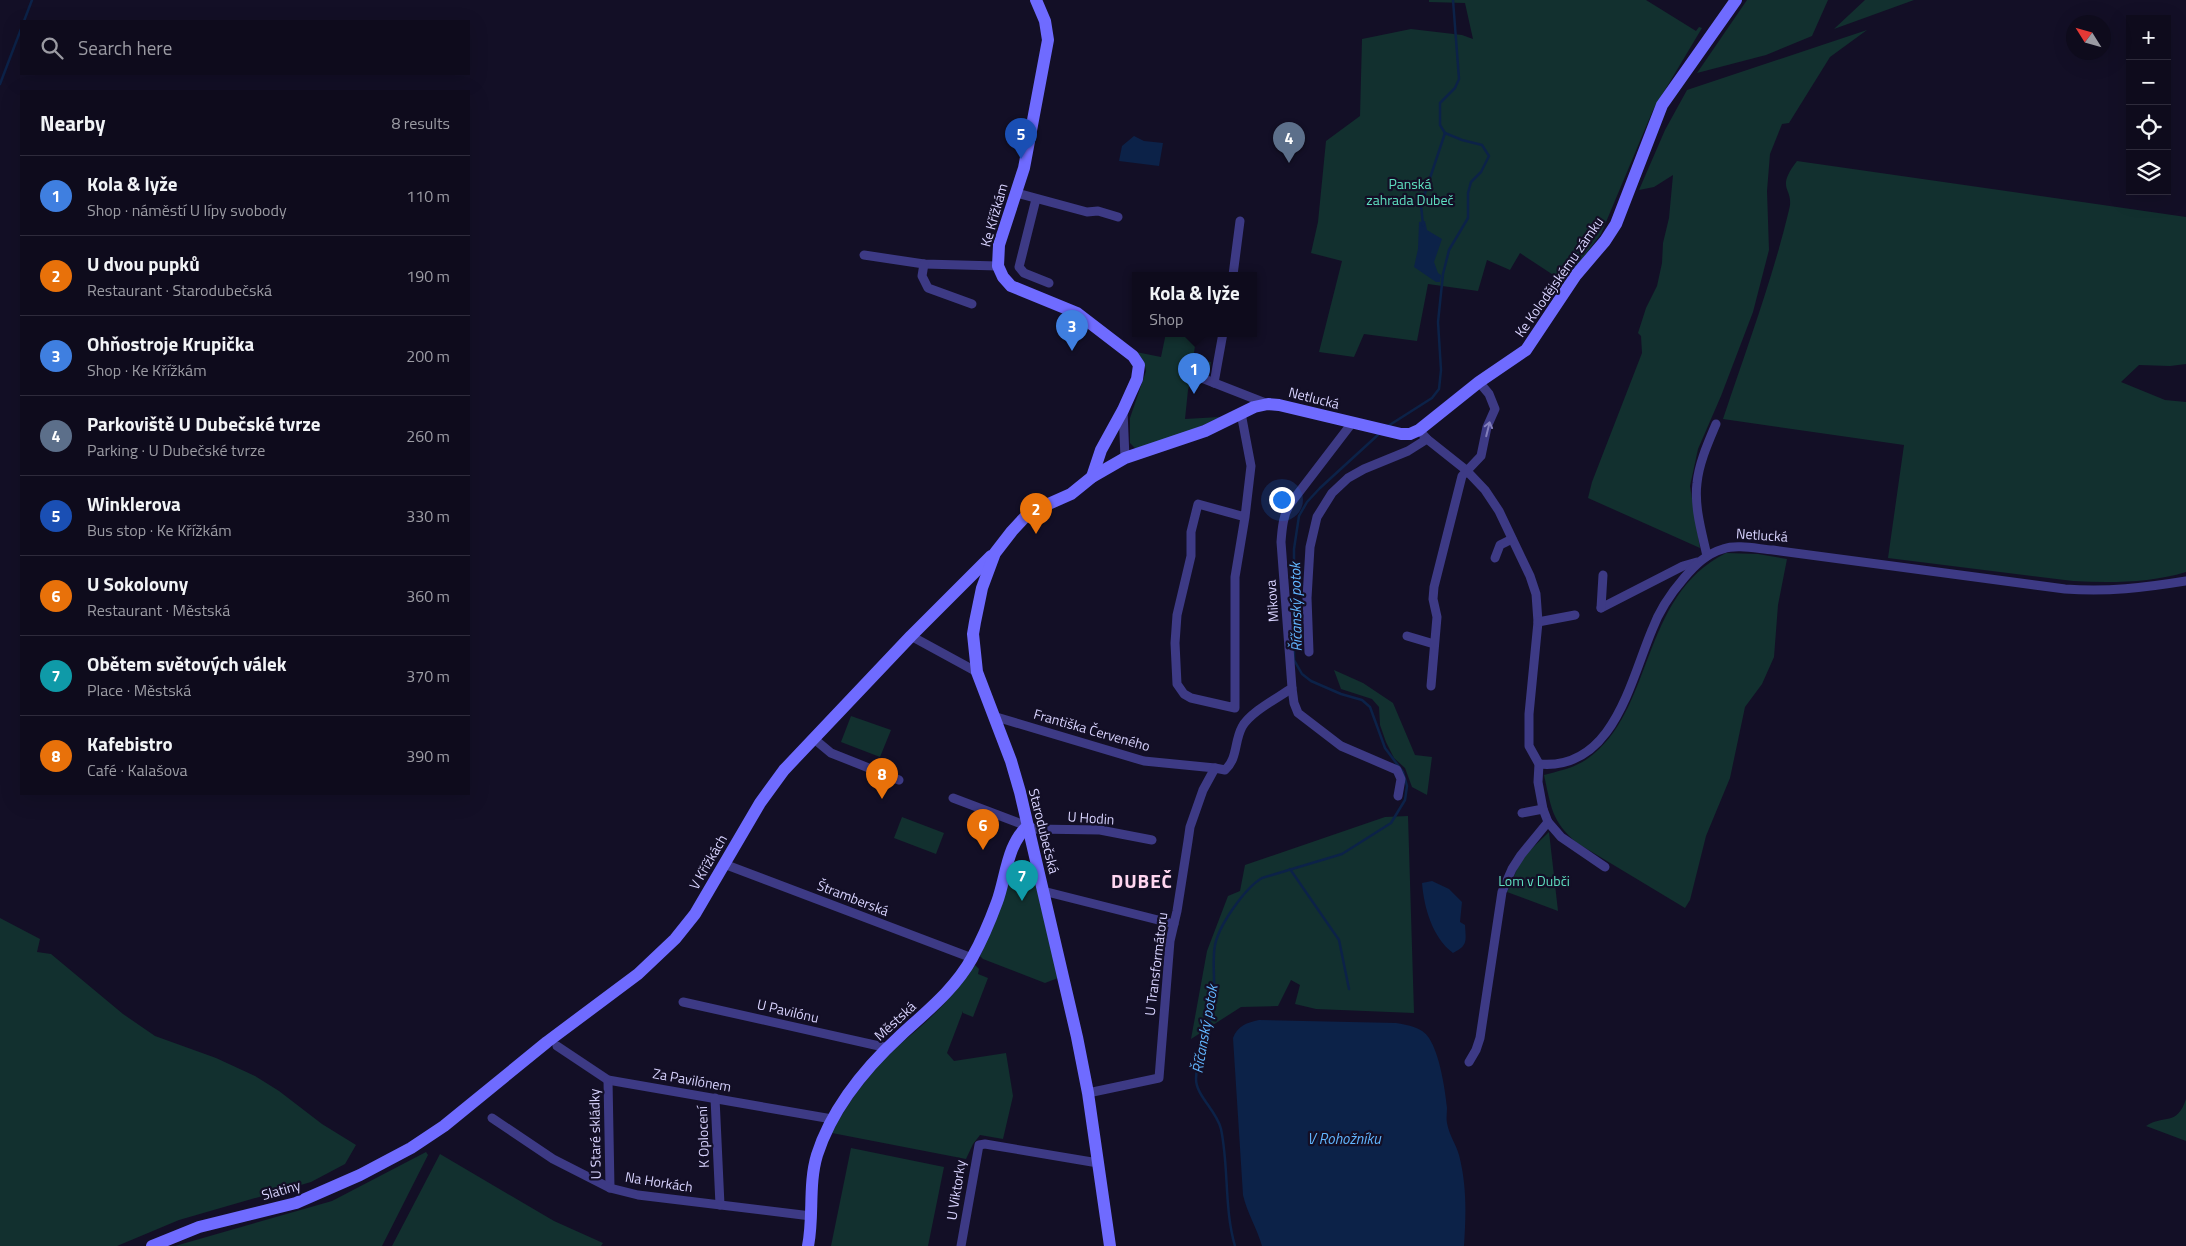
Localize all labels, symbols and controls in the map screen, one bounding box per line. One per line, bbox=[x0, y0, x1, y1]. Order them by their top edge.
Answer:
north arrow bbox=[2066, 15, 2111, 60]
map controls bbox=[2126, 15, 2171, 195]
button: + bbox=[2126, 15, 2171, 60]
search box bbox=[20, 20, 470, 75]
text: Search here bbox=[78, 33, 172, 62]
icon: search bbox=[38, 34, 66, 62]
button: − bbox=[2126, 60, 2171, 105]
button: locate bbox=[2126, 105, 2171, 150]
text: Nearby bbox=[40, 107, 105, 139]
text: 8 results bbox=[391, 111, 450, 135]
pin: 5 bbox=[1005, 118, 1037, 159]
pin: 4 bbox=[1273, 122, 1305, 163]
button: layers bbox=[2126, 150, 2171, 195]
text: Kola & lyže bbox=[87, 169, 178, 198]
park label: Panská zahrada Dubeč bbox=[1366, 173, 1454, 210]
street label: Ke Křížkám bbox=[974, 180, 1013, 249]
text: 1 bbox=[52, 184, 60, 208]
text: 110 m bbox=[406, 184, 450, 208]
text: Shop · náměstí U lípy svobody bbox=[87, 198, 287, 222]
street label: Ke Kolodějskému zámku bbox=[1509, 212, 1608, 341]
text: U dvou pupků bbox=[87, 249, 200, 278]
text: 2 bbox=[52, 264, 60, 288]
text: 190 m bbox=[406, 264, 450, 288]
popup bbox=[1132, 272, 1257, 337]
text: Restaurant · Starodubečská bbox=[87, 278, 272, 302]
text: Kola & lyže bbox=[1149, 278, 1240, 307]
text: Shop bbox=[1149, 307, 1183, 331]
pin: 3 bbox=[1056, 310, 1088, 351]
text: Ohňostroje Krupička bbox=[87, 329, 254, 358]
text: 3 bbox=[52, 344, 60, 368]
text: 200 m bbox=[406, 344, 450, 368]
pin: 1 bbox=[1178, 353, 1210, 394]
text: Shop · Ke Křížkám bbox=[87, 358, 207, 382]
street label: Netlucká bbox=[1286, 381, 1342, 414]
text: Parkoviště U Dubečské tvrze bbox=[87, 409, 321, 438]
one-way arrow bbox=[1484, 422, 1493, 438]
text: 4 bbox=[52, 424, 60, 448]
text: 260 m bbox=[406, 424, 450, 448]
text: Parking · U Dubečské tvrze bbox=[87, 438, 265, 462]
your location bbox=[1269, 487, 1295, 513]
text: Winklerova bbox=[87, 489, 181, 518]
pin: 2 bbox=[1020, 493, 1052, 534]
text: 5 bbox=[52, 504, 60, 528]
text: 330 m bbox=[406, 504, 450, 528]
text: Bus stop · Ke Křížkám bbox=[87, 518, 232, 542]
street label: Netlucká bbox=[1735, 522, 1789, 547]
water label: Říčanský potok bbox=[1283, 560, 1308, 652]
text: U Sokolovny bbox=[87, 569, 188, 598]
street label: Mikova bbox=[1260, 579, 1283, 623]
text: 6 bbox=[52, 584, 60, 608]
text: 360 m bbox=[406, 584, 450, 608]
text: Restaurant · Městská bbox=[87, 598, 230, 622]
text: Obětem světových válek bbox=[87, 649, 287, 678]
text: 7 bbox=[52, 664, 60, 688]
text: 370 m bbox=[406, 664, 450, 688]
text: Place · Městská bbox=[87, 678, 191, 702]
street label: Františka Červeného bbox=[1031, 703, 1153, 756]
text: Kafebistro bbox=[87, 729, 173, 758]
text: 8 bbox=[52, 744, 60, 768]
text: 390 m bbox=[406, 744, 450, 768]
text: Café · Kalašova bbox=[87, 758, 188, 782]
pin: 8 bbox=[866, 758, 898, 799]
street label: Starodubečská bbox=[1024, 786, 1065, 876]
street label: U Hodin bbox=[1067, 805, 1115, 830]
pin: 6 bbox=[967, 809, 999, 850]
street label: V Křížkách bbox=[683, 830, 732, 893]
pin: 7 bbox=[1006, 860, 1038, 901]
district label: DUBEČ bbox=[1111, 866, 1173, 895]
park label: Lom v Dubči bbox=[1498, 870, 1570, 891]
street label: Štramberská bbox=[814, 874, 892, 921]
street label: U Transformátoru bbox=[1139, 911, 1172, 1017]
water label: Říčanský potok bbox=[1185, 981, 1224, 1075]
street label: U Pavilónu bbox=[755, 993, 821, 1028]
street label: Městská bbox=[869, 996, 920, 1045]
street label: Za Pavilónem bbox=[651, 1062, 733, 1097]
street label: U Staré skládky bbox=[583, 1088, 606, 1180]
street label: K Oplocení bbox=[691, 1105, 714, 1168]
water label: V Rohožníku bbox=[1307, 1127, 1382, 1150]
street label: U Viktorky bbox=[940, 1158, 971, 1222]
street label: Na Horkách bbox=[624, 1166, 695, 1197]
street label: Slatiny bbox=[259, 1174, 303, 1205]

